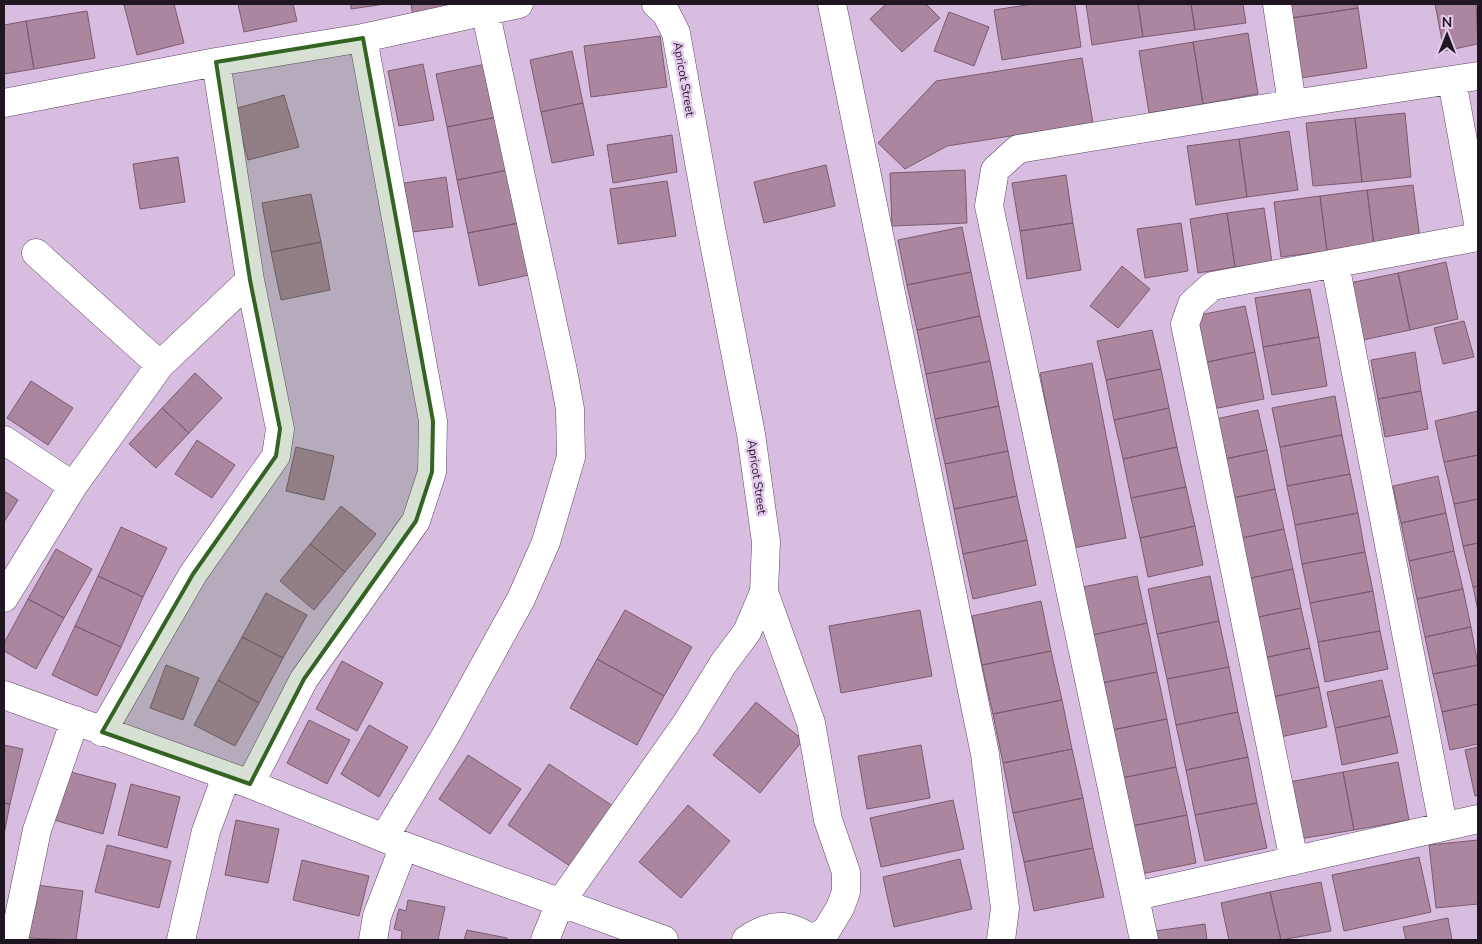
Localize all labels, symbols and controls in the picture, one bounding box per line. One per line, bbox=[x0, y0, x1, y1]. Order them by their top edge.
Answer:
north arrow bbox=[1422, 10, 1472, 60]
text: N bbox=[1442, 13, 1452, 32]
street label: Apricot Street bbox=[670, 41, 699, 118]
street label: Apricot Street bbox=[744, 439, 770, 516]

